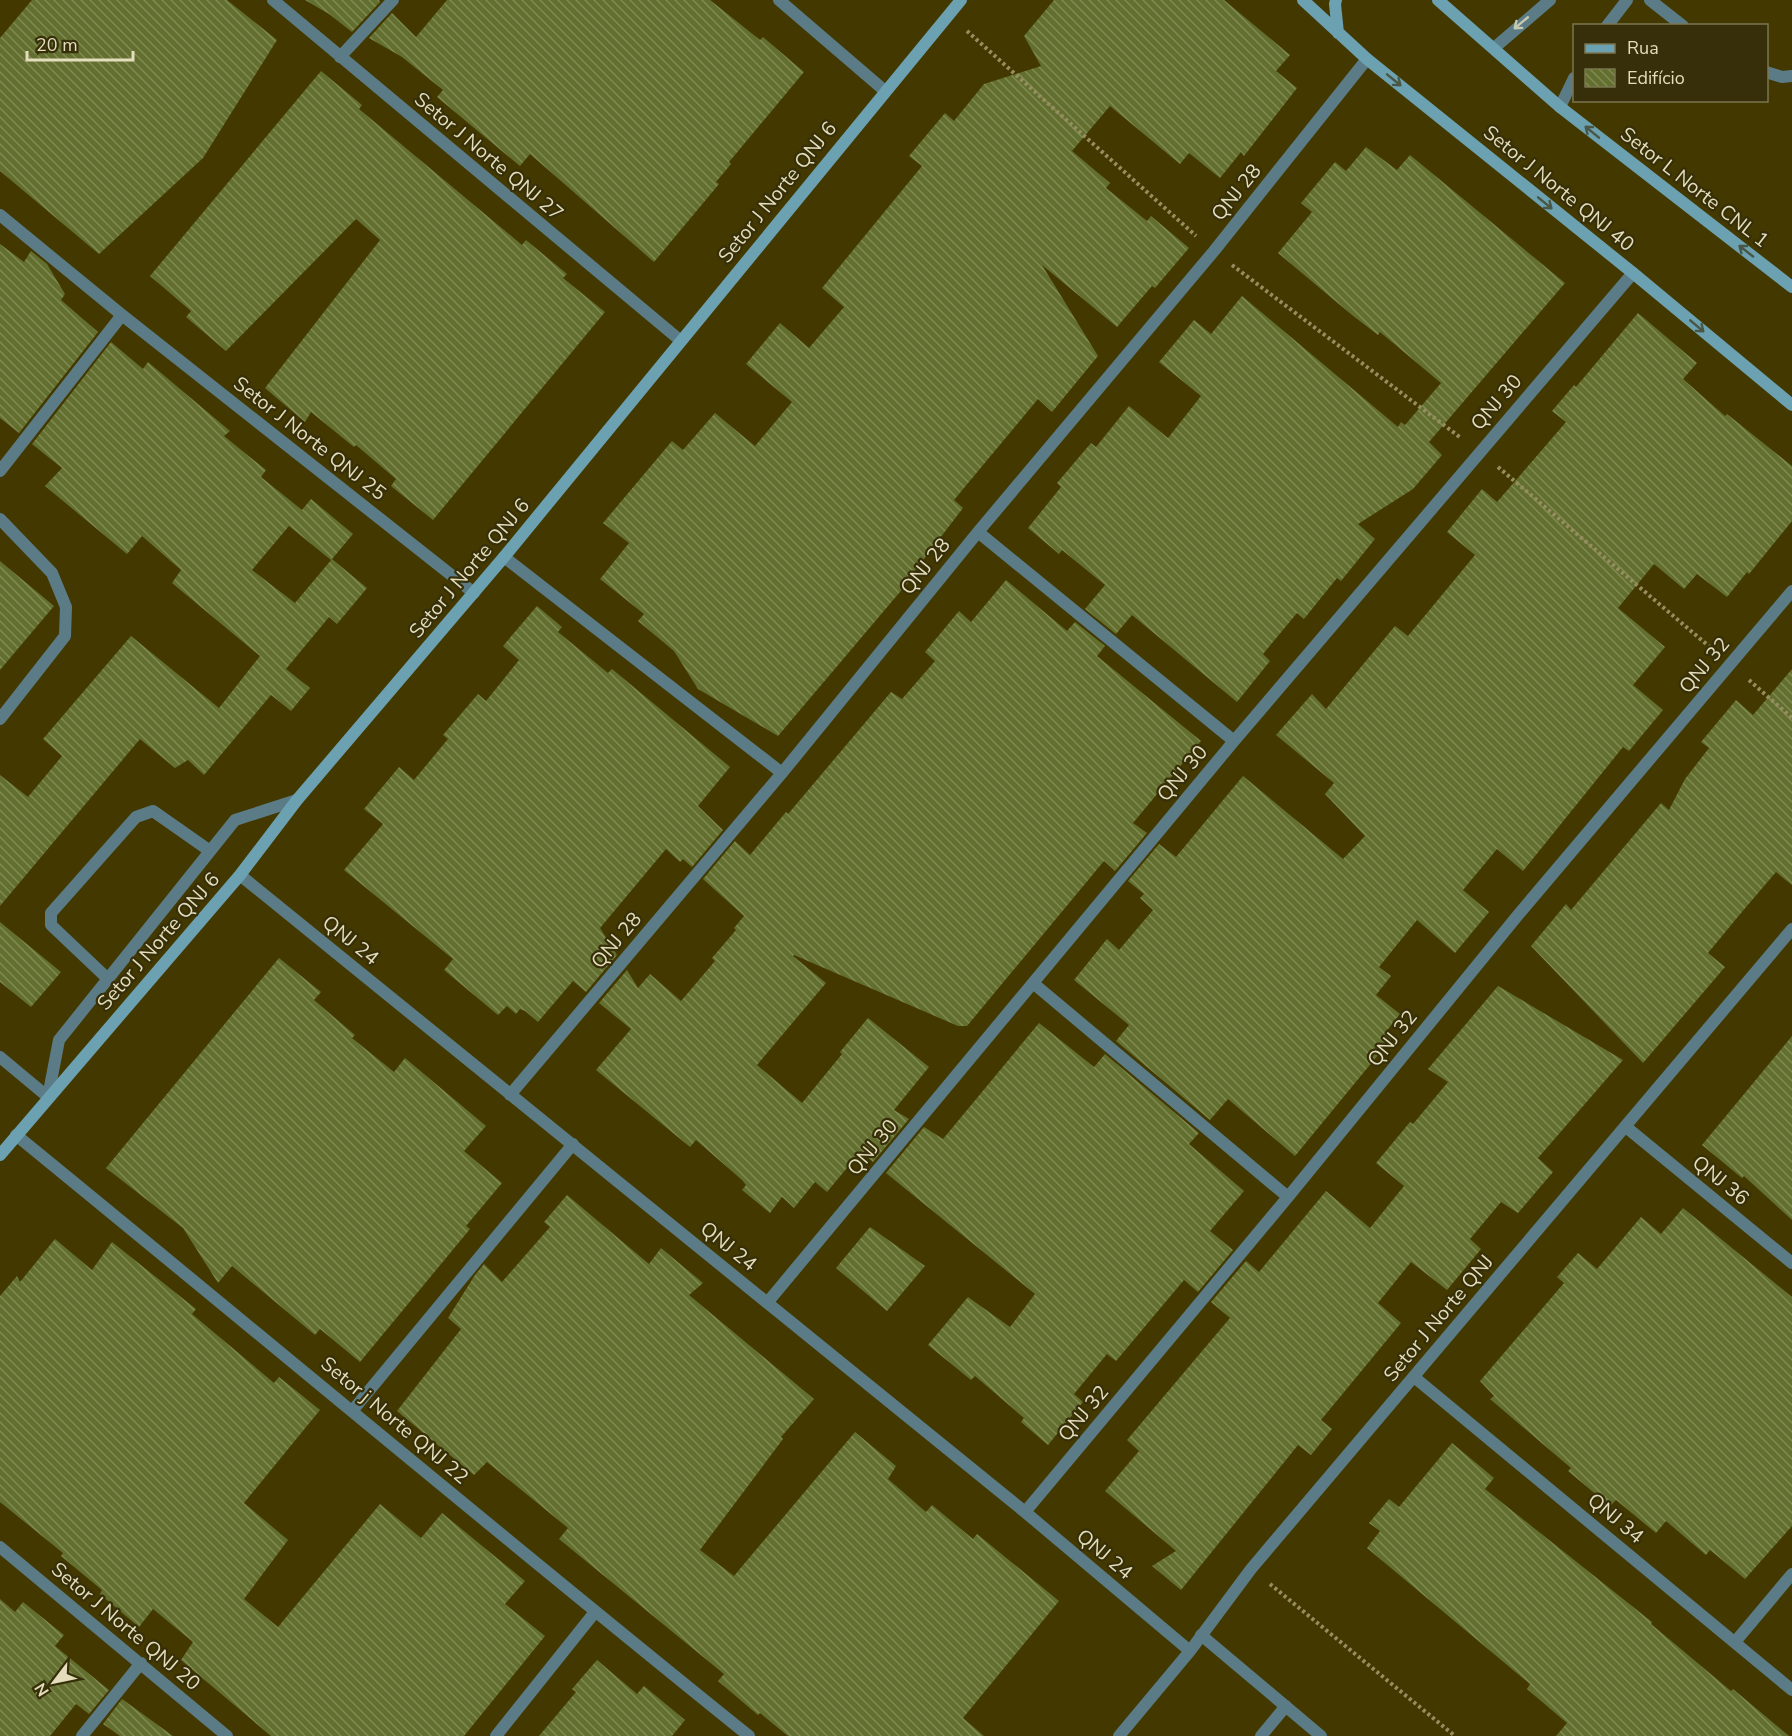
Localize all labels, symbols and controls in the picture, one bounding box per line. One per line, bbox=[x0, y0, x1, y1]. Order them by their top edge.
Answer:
one-way arrow bbox=[1513, 17, 1529, 30]
scale bar bbox=[27, 24, 134, 62]
legend bbox=[1573, 24, 1768, 102]
text: 20 m bbox=[36, 33, 78, 57]
text: Rua bbox=[1627, 36, 1659, 60]
text: Edifício bbox=[1627, 66, 1685, 90]
one-way arrow bbox=[1386, 74, 1402, 87]
street label: Setor J Norte QNJ 27 bbox=[408, 86, 569, 227]
street label: Setor J Norte QNJ 6 bbox=[712, 116, 843, 269]
street label: Setor J Norte QNJ 40 bbox=[1478, 119, 1640, 258]
street label: Setor L Norte CNL 1 bbox=[1615, 121, 1775, 254]
one-way arrow bbox=[1584, 125, 1600, 138]
street label: QNJ 28 bbox=[1205, 158, 1268, 226]
one-way arrow bbox=[1537, 196, 1553, 209]
one-way arrow bbox=[1738, 245, 1754, 258]
one-way arrow bbox=[1689, 319, 1704, 333]
street label: QNJ 30 bbox=[1465, 369, 1528, 436]
street label: Setor J Norte QNJ 25 bbox=[228, 370, 392, 507]
street label: Setor J Norte QNJ 6 bbox=[403, 493, 536, 644]
street label: QNJ 28 bbox=[894, 532, 957, 600]
street label: QNJ 32 bbox=[1673, 631, 1736, 699]
street label: QNJ 30 bbox=[1151, 739, 1214, 807]
street label: Setor J Norte QNJ 6 bbox=[91, 866, 226, 1016]
street label: QNJ 28 bbox=[585, 906, 648, 974]
street label: QNJ 24 bbox=[317, 909, 385, 972]
street label: QNJ 32 bbox=[1361, 1004, 1424, 1072]
street label: QNJ 30 bbox=[841, 1113, 904, 1181]
street label: QNJ 36 bbox=[1687, 1149, 1755, 1212]
street label: QNJ 24 bbox=[695, 1215, 763, 1278]
street label: Setor J Norte QNJ bbox=[1377, 1249, 1499, 1387]
street label: Setor j Norte QNJ 22 bbox=[315, 1351, 474, 1490]
street label: QNJ 32 bbox=[1052, 1379, 1115, 1447]
street label: QNJ 34 bbox=[1582, 1487, 1650, 1550]
street label: QNJ 24 bbox=[1071, 1523, 1139, 1586]
street label: Setor J Norte QNJ 20 bbox=[45, 1556, 206, 1697]
north arrow bbox=[24, 1652, 84, 1712]
text: N bbox=[30, 1679, 55, 1700]

